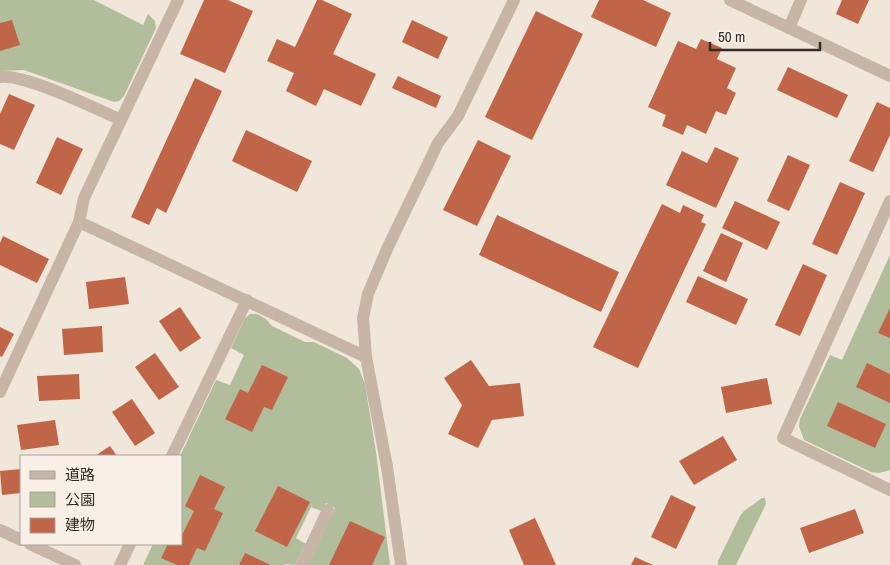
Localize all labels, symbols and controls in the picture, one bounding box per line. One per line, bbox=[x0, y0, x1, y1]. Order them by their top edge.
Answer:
scale bar bbox=[710, 20, 820, 52]
text: 50 m bbox=[718, 26, 745, 47]
legend bbox=[20, 455, 182, 545]
text: 道路 bbox=[65, 464, 95, 485]
text: 公園 bbox=[65, 489, 95, 510]
text: 建物 bbox=[65, 514, 95, 535]

